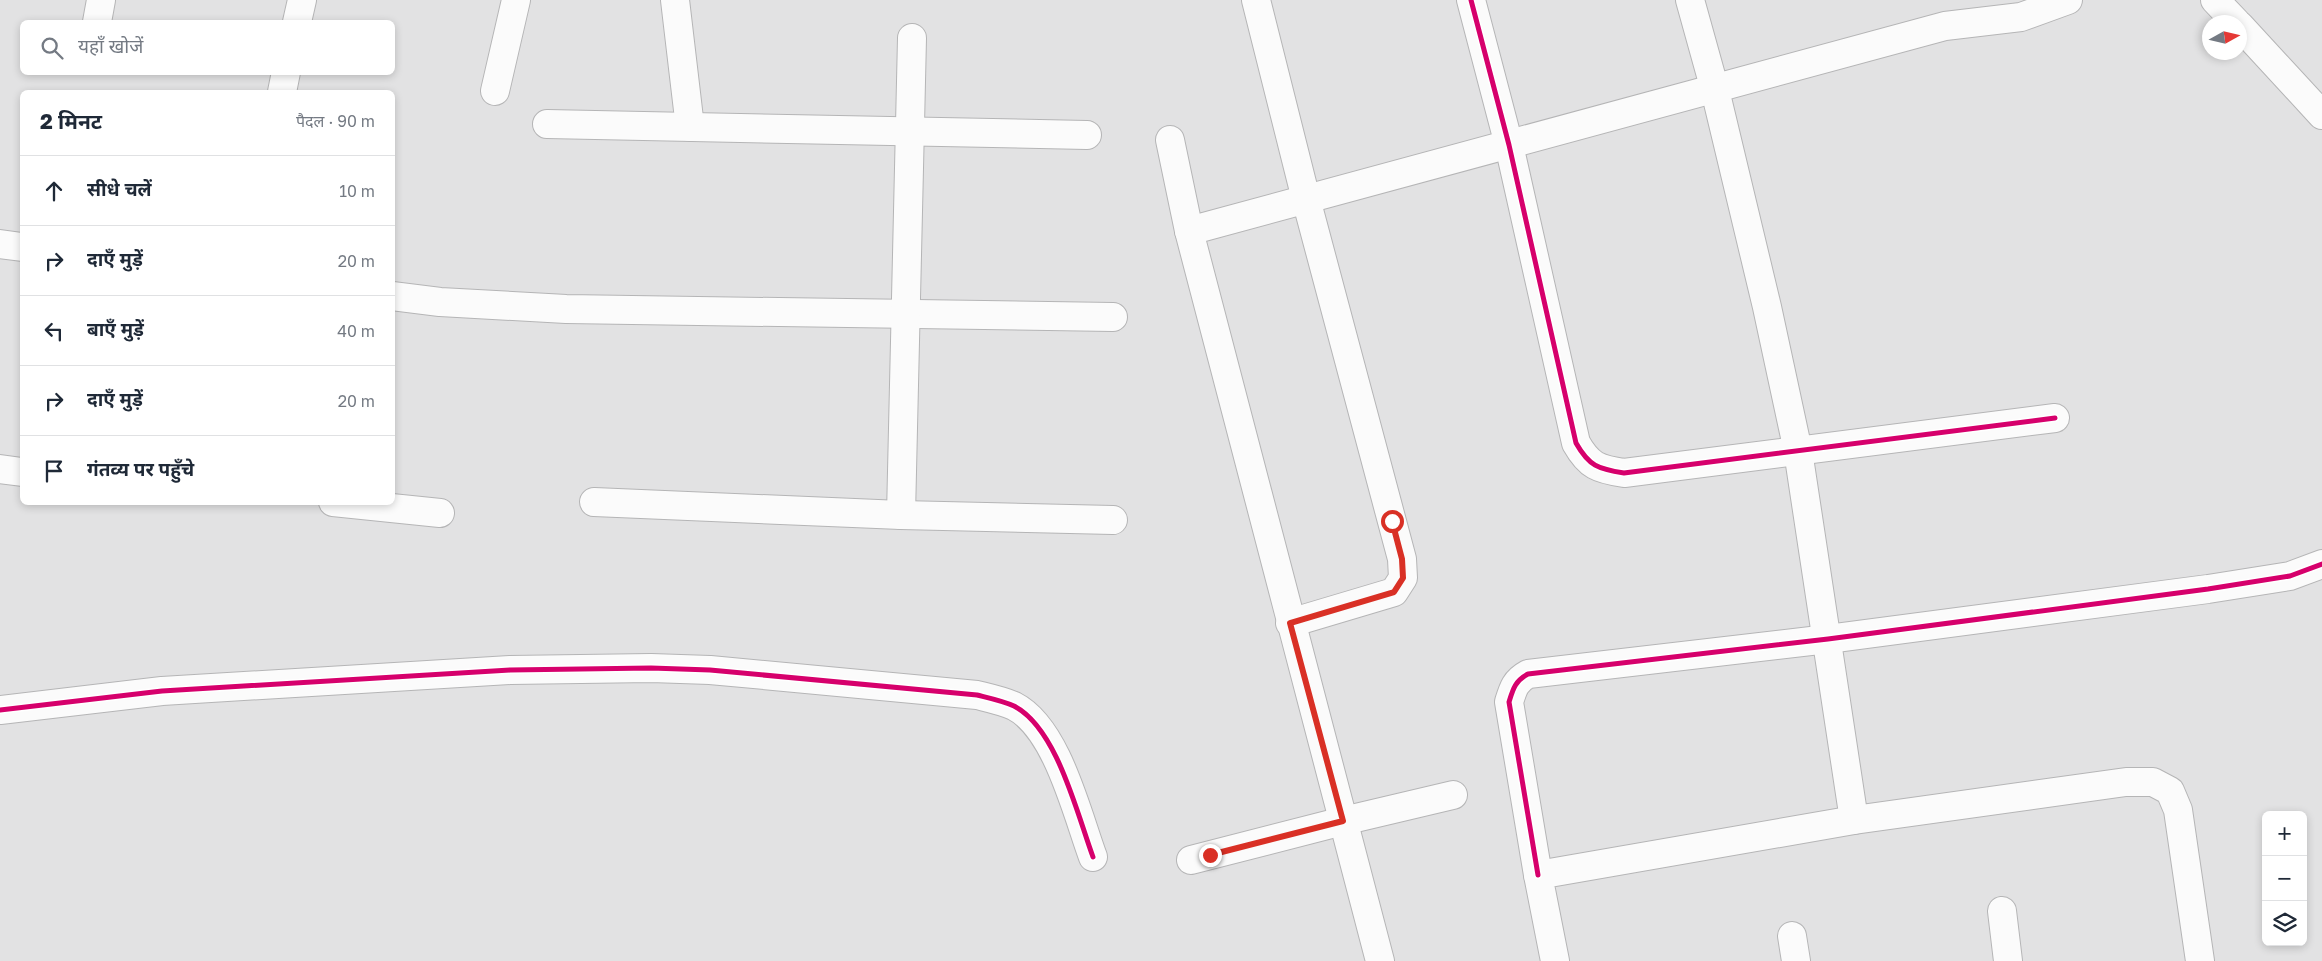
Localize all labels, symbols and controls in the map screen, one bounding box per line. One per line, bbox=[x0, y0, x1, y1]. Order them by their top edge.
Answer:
north arrow bbox=[2202, 15, 2247, 60]
search box bbox=[20, 20, 395, 75]
icon: search bbox=[38, 34, 66, 62]
text: यहाँ खोजें bbox=[78, 34, 143, 57]
text: 2 मिनट bbox=[40, 108, 102, 134]
text: पैदल · 90 m bbox=[296, 111, 375, 131]
icon: ahead bbox=[40, 177, 68, 205]
text: सीधे चलें bbox=[87, 177, 152, 200]
text: 10 m bbox=[339, 181, 375, 201]
icon: right bbox=[40, 247, 68, 275]
text: दाएँ मुड़ें bbox=[87, 247, 143, 270]
text: 20 m bbox=[338, 251, 375, 271]
icon: left bbox=[40, 317, 68, 345]
text: बाएँ मुड़ें bbox=[87, 317, 144, 340]
text: 40 m bbox=[337, 321, 375, 341]
icon: right bbox=[40, 387, 68, 415]
text: दाएँ मुड़ें bbox=[87, 387, 143, 410]
text: 20 m bbox=[338, 391, 375, 411]
icon: arrive bbox=[40, 457, 68, 485]
text: गंतव्य पर पहुँचे bbox=[87, 457, 194, 480]
route start bbox=[1381, 510, 1404, 533]
map controls bbox=[2262, 811, 2307, 946]
button: + bbox=[2262, 811, 2307, 856]
route end bbox=[1199, 844, 1222, 867]
button: − bbox=[2262, 856, 2307, 901]
button: layers bbox=[2262, 901, 2307, 946]

